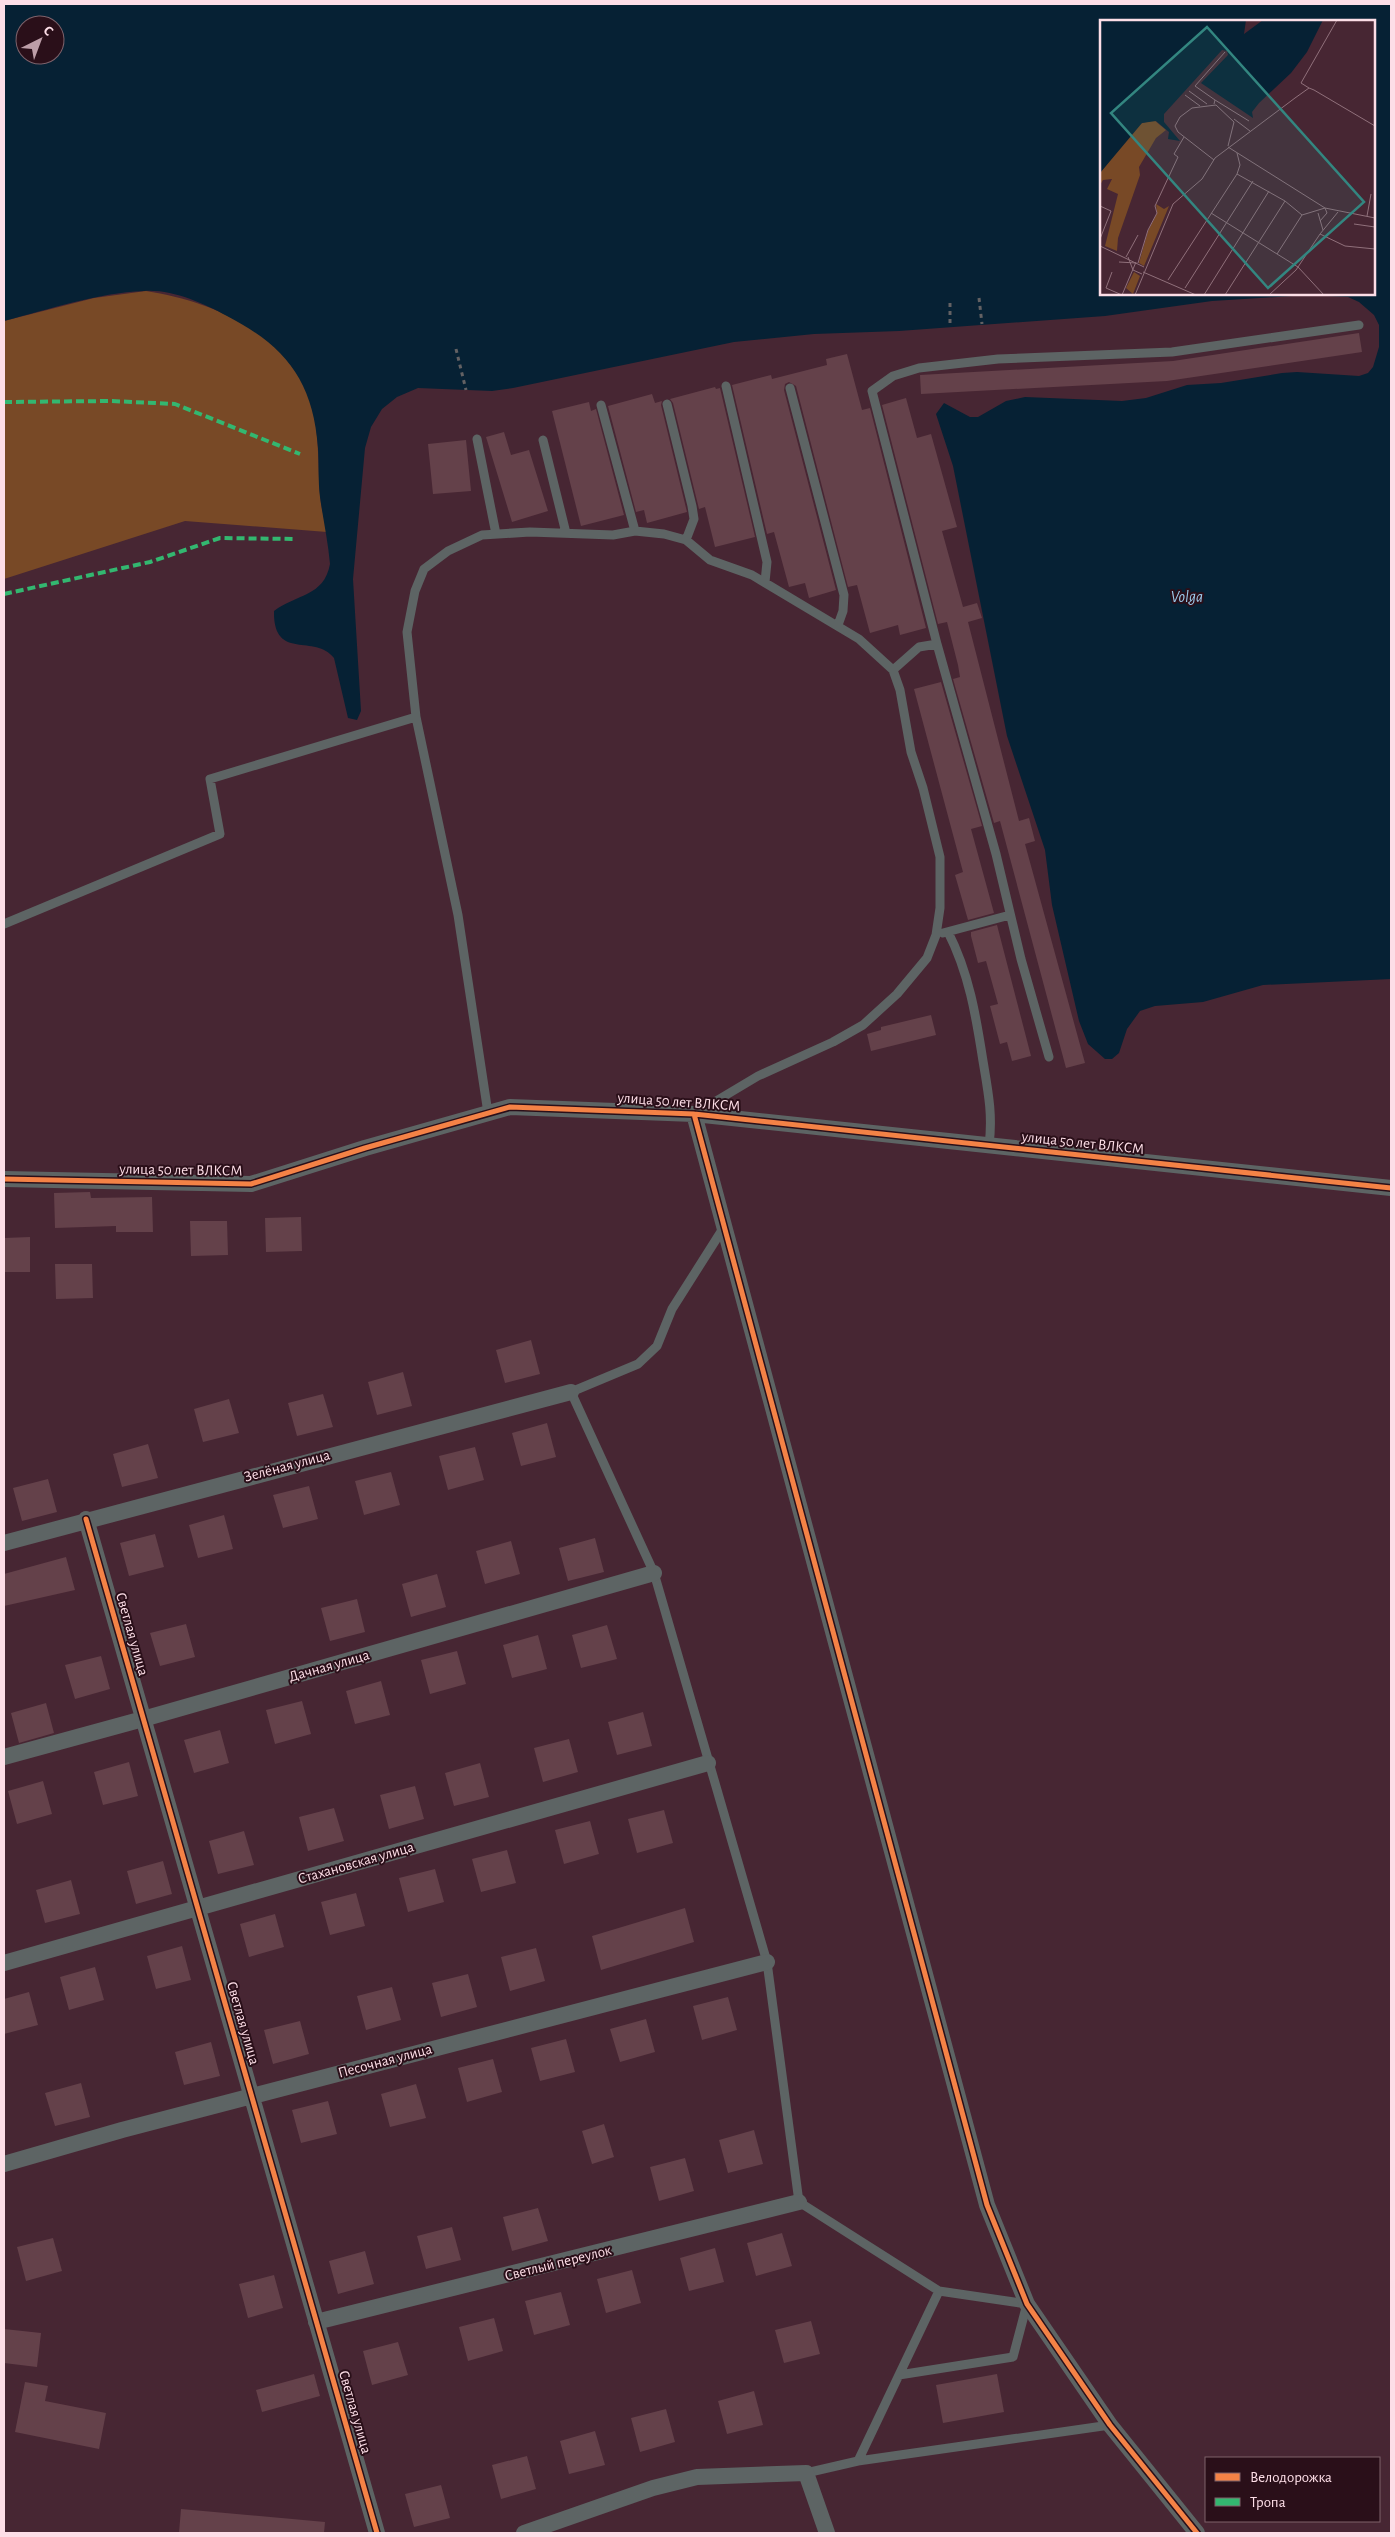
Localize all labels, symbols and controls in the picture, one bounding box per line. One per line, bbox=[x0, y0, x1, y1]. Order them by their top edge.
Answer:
north arrow bbox=[15, 15, 65, 65]
inset map bbox=[1100, 20, 1375, 295]
text: С bbox=[40, 23, 56, 39]
water label: Volga bbox=[1171, 589, 1203, 605]
street label: улица 50 лет ВЛКСМ bbox=[616, 1090, 741, 1114]
street label: улица 50 лет ВЛКСМ bbox=[1020, 1129, 1145, 1157]
street label: улица 50 лет ВЛКСМ bbox=[118, 1161, 243, 1179]
street label: Зелёная улица bbox=[242, 1447, 332, 1485]
street label: Светлая улица bbox=[113, 1591, 151, 1677]
street label: Дачная улица bbox=[287, 1647, 371, 1685]
street label: Стахановская улица bbox=[296, 1839, 416, 1887]
street label: Светлая улица bbox=[224, 1980, 262, 2066]
street label: Песочная улица bbox=[336, 2041, 434, 2081]
street label: Светлый переулок bbox=[503, 2242, 613, 2284]
street label: Светлая улица bbox=[336, 2369, 374, 2455]
legend bbox=[1205, 2457, 1380, 2522]
text: Велодорожка bbox=[1250, 2470, 1332, 2485]
text: Тропа bbox=[1250, 2495, 1286, 2510]

